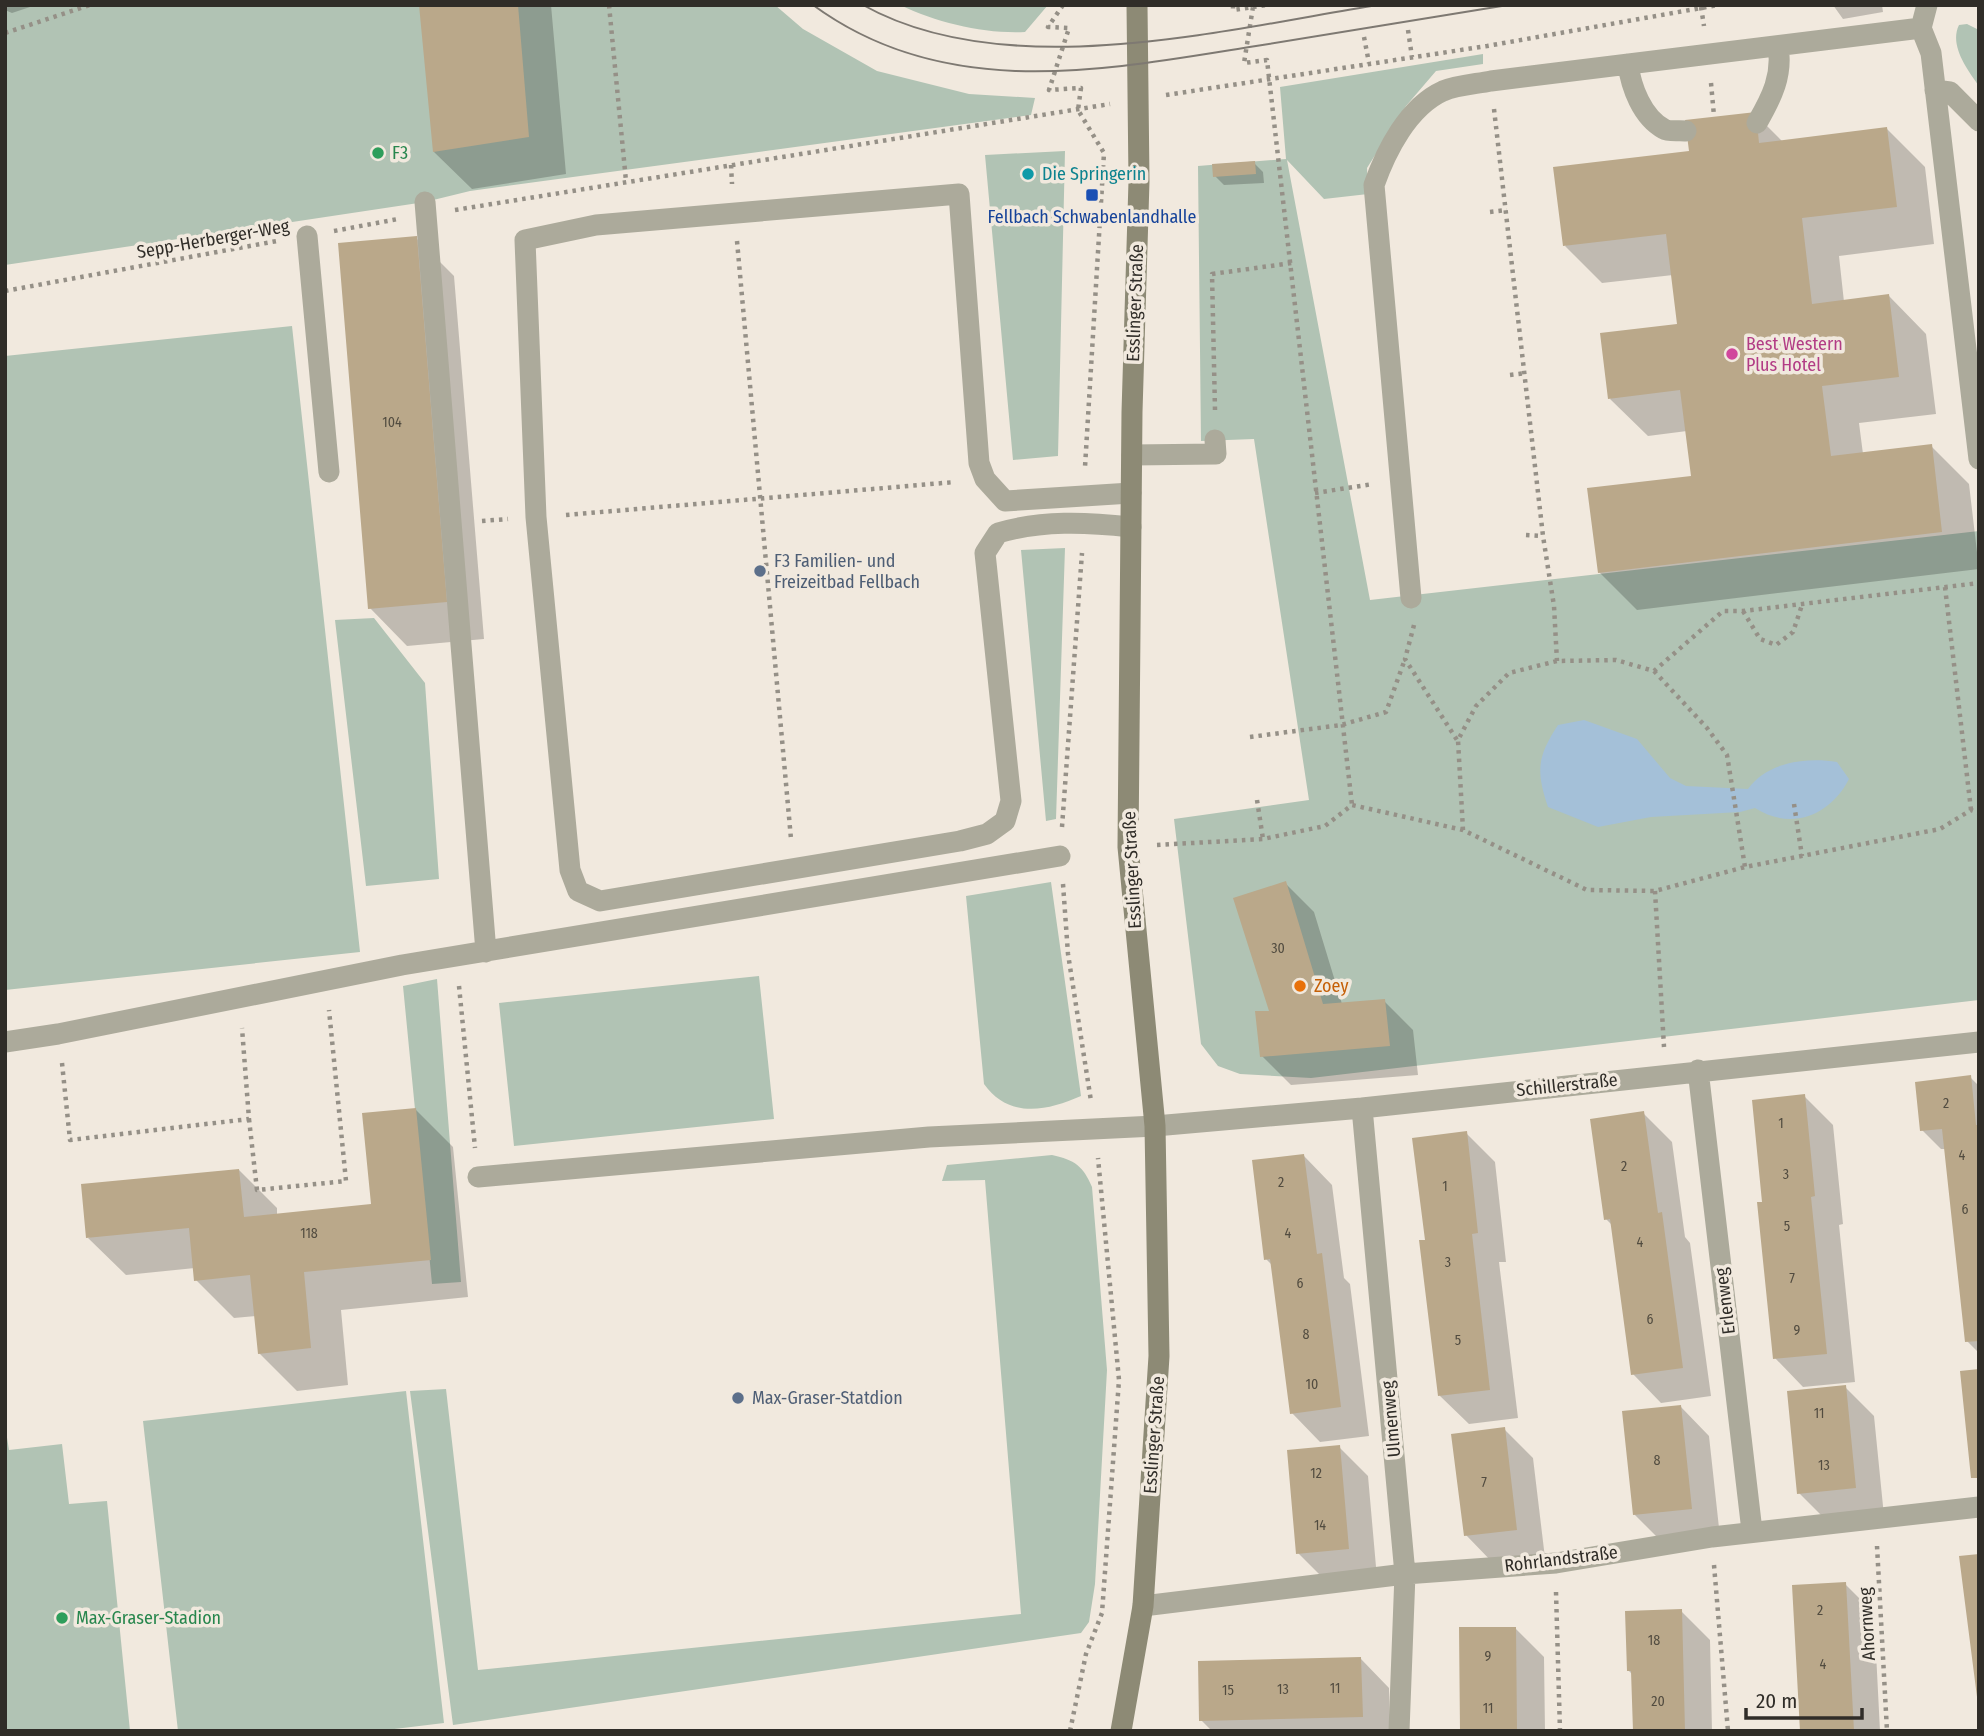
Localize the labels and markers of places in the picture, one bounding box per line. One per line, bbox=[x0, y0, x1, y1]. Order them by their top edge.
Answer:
place label: F3 bbox=[392, 142, 408, 164]
marker: F3 bbox=[370, 145, 386, 161]
place label: Die Springerin bbox=[1042, 163, 1146, 185]
marker: Die Springerin bbox=[1020, 166, 1036, 182]
marker: Fellbach Schwabenlandhalle bbox=[1084, 187, 1100, 203]
place label: Fellbach Schwabenlandhalle bbox=[988, 206, 1197, 228]
place label: Best Western Plus Hotel bbox=[1746, 333, 1843, 376]
marker: Best Western Plus Hotel bbox=[1724, 346, 1740, 362]
place label: F3 Familien- und Freizeitbad Fellbach bbox=[774, 550, 920, 593]
marker: F3 Familien- und Freizeitbad Fellbach bbox=[752, 563, 768, 579]
place label: Zoey bbox=[1314, 975, 1348, 997]
marker: Zoey bbox=[1292, 978, 1308, 994]
place label: Max-Graser-Statdion bbox=[752, 1387, 903, 1409]
marker: Max-Graser-Statdion bbox=[730, 1390, 746, 1406]
place label: Max-Graser-Stadion bbox=[76, 1607, 221, 1629]
marker: Max-Graser-Stadion bbox=[54, 1610, 70, 1626]

